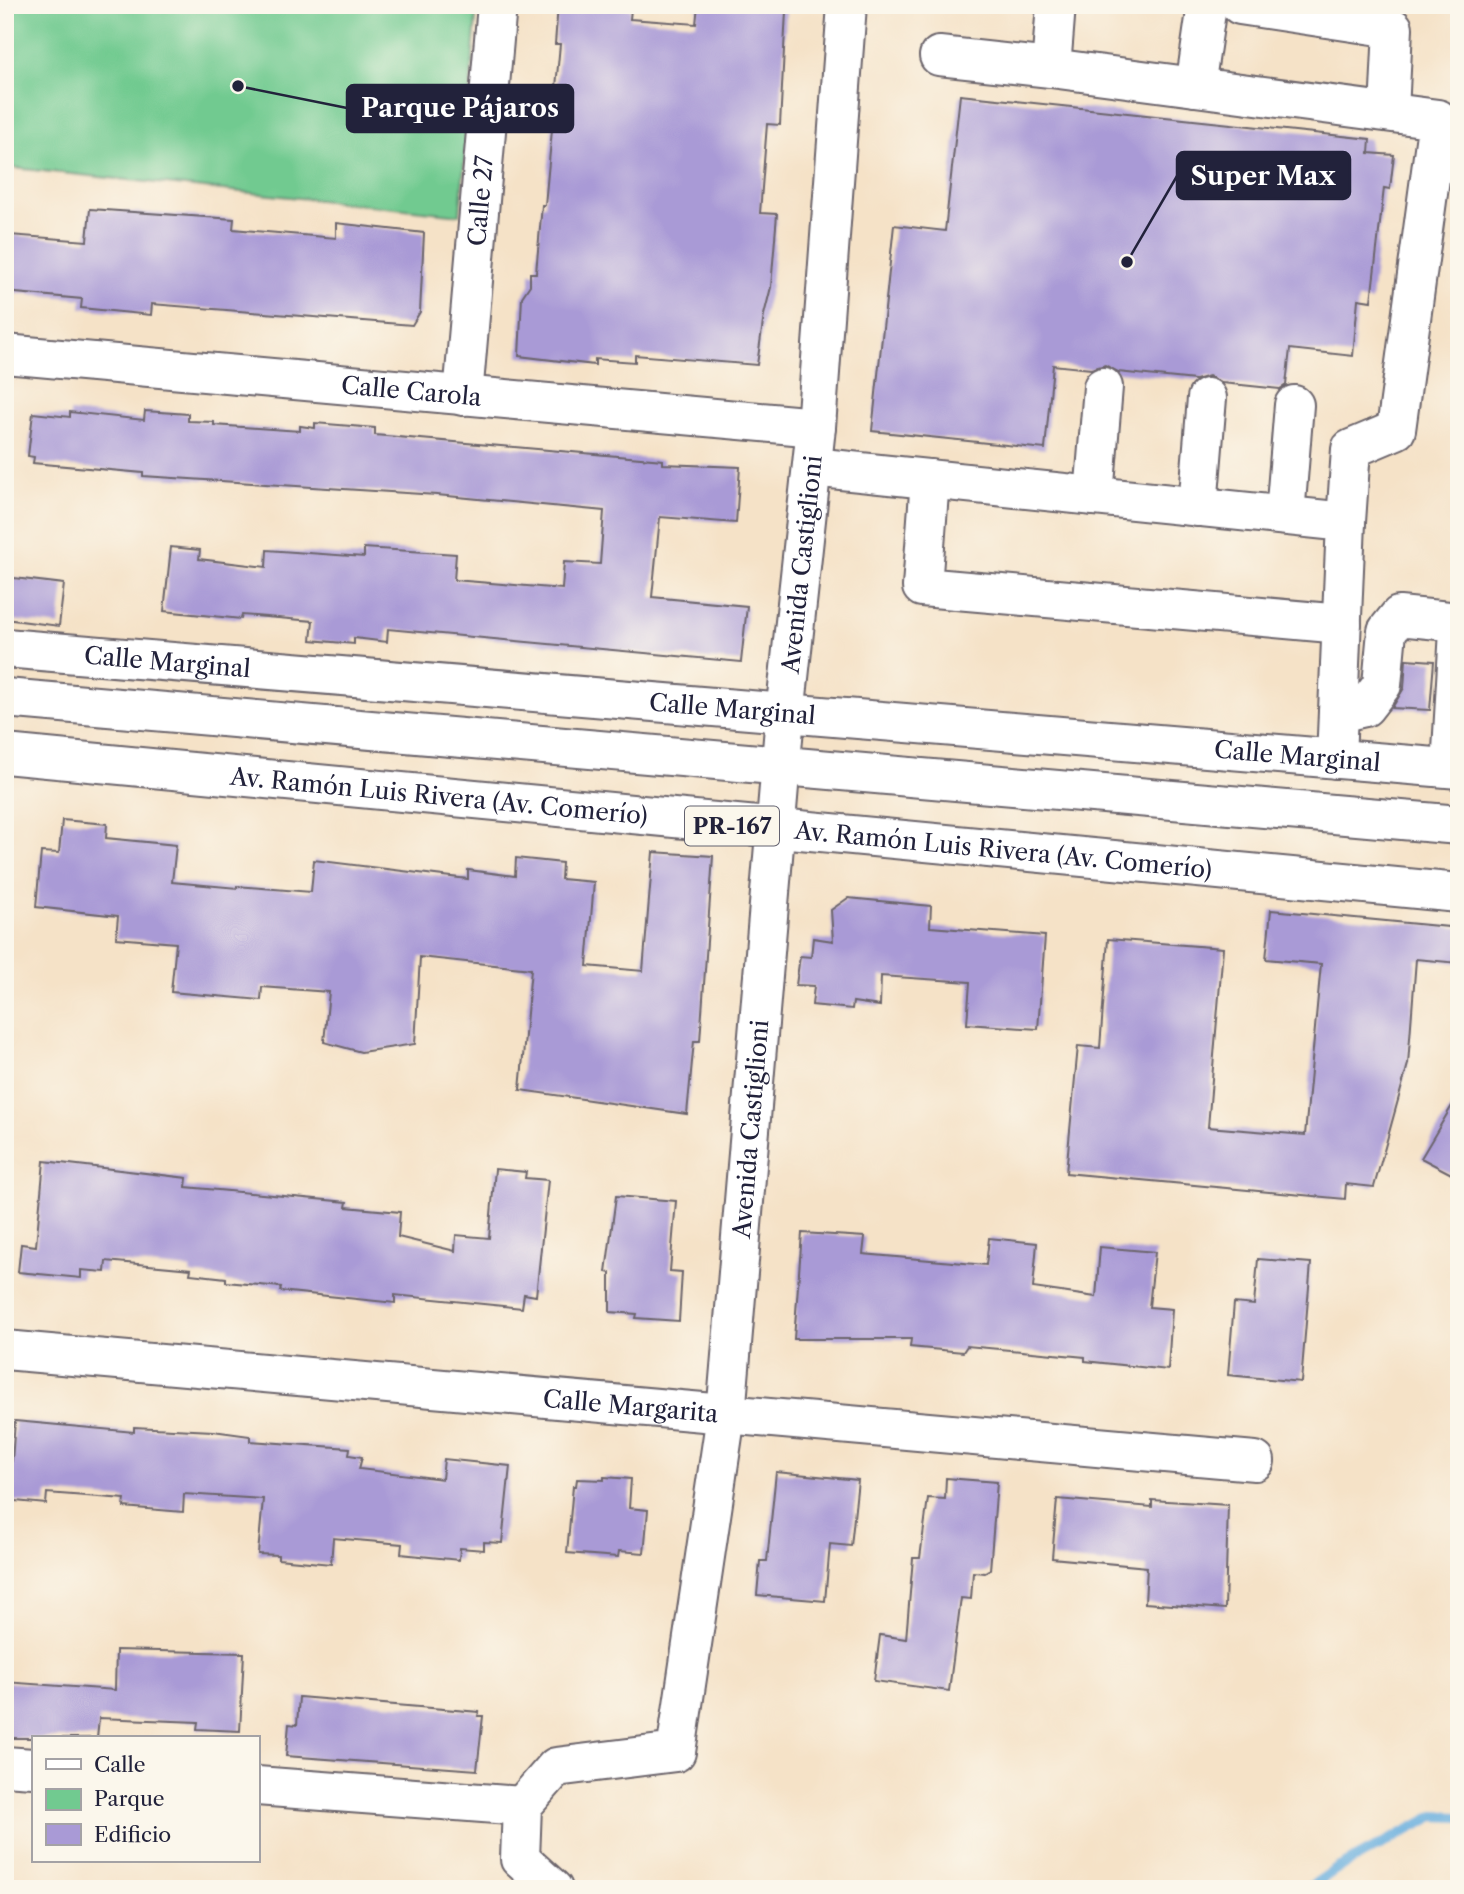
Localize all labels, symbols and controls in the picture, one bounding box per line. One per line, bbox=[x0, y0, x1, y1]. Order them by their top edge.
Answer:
callout: Parque Pájaros bbox=[347, 85, 573, 132]
text: Parque Pájaros bbox=[361, 92, 559, 124]
callout: Super Max bbox=[1177, 152, 1350, 199]
street label: Calle 27 bbox=[462, 154, 498, 247]
text: Super Max bbox=[1190, 160, 1337, 192]
street label: Calle Carola bbox=[340, 370, 483, 411]
street label: Avenida Castiglioni bbox=[775, 454, 827, 676]
street label: Calle Marginal bbox=[83, 640, 252, 683]
street label: Calle Marginal bbox=[648, 687, 817, 730]
street label: Calle Marginal bbox=[1213, 734, 1382, 777]
street label: Av. Ramón Luis Rivera (Av. Comerío) bbox=[228, 761, 649, 830]
road number: PR-167 bbox=[685, 806, 779, 846]
street label: Av. Ramón Luis Rivera (Av. Comerío) bbox=[793, 815, 1213, 884]
street label: Avenida Castiglioni bbox=[726, 1019, 774, 1240]
street label: Calle Margarita bbox=[542, 1383, 720, 1428]
legend bbox=[32, 1736, 259, 1862]
text: Calle bbox=[94, 1752, 146, 1777]
text: Parque bbox=[94, 1786, 165, 1811]
text: Edificio bbox=[94, 1822, 171, 1847]

